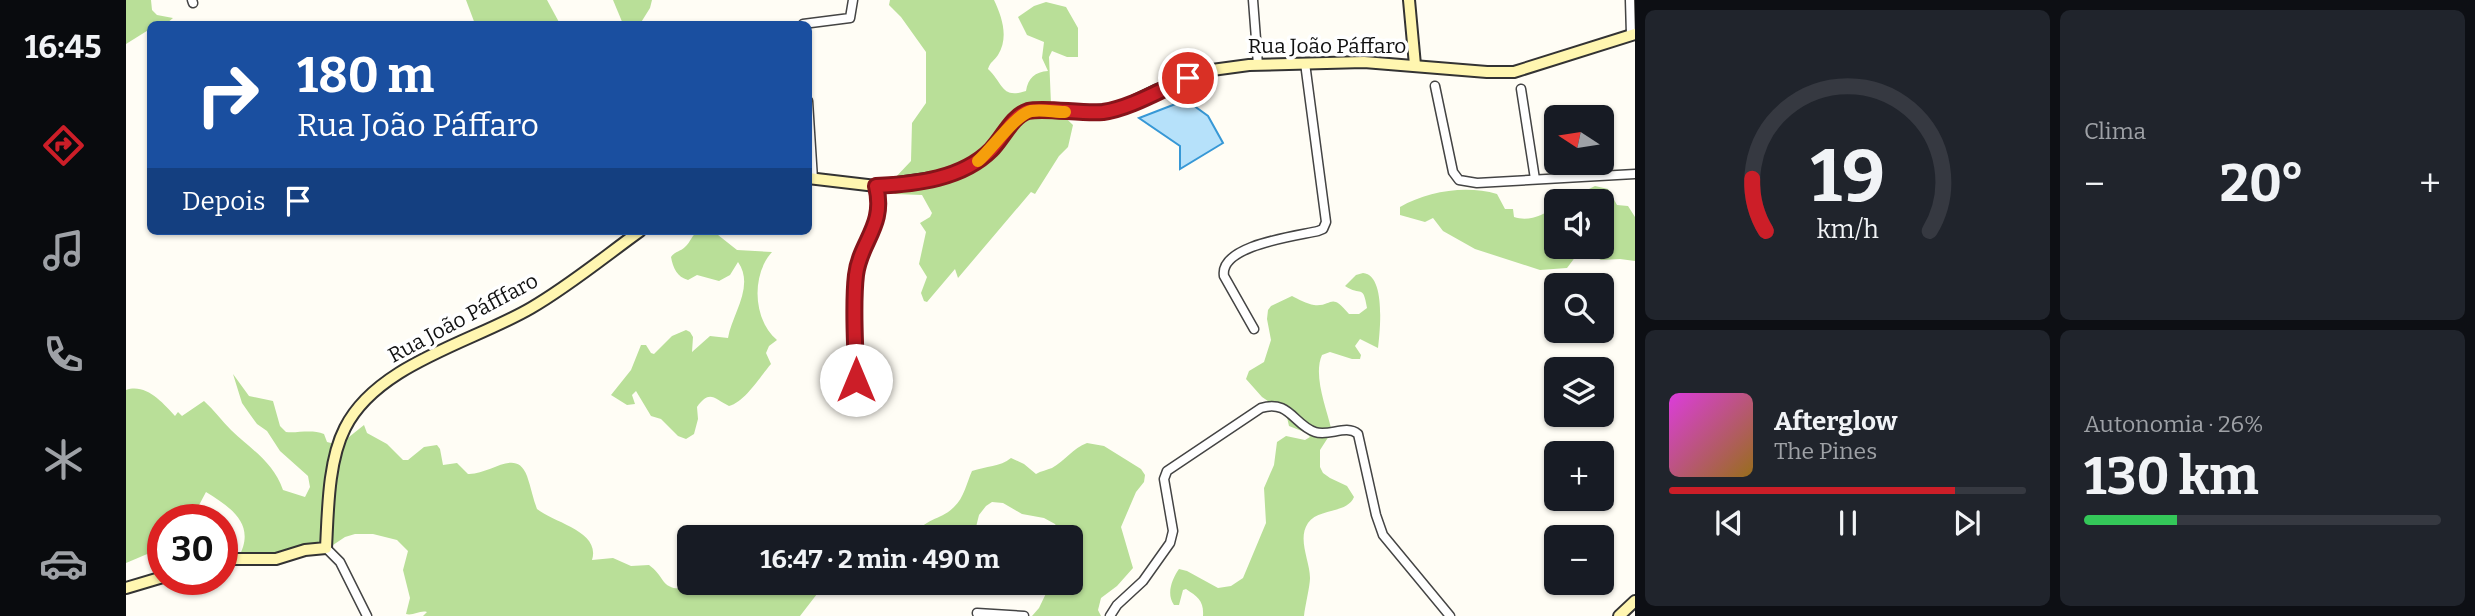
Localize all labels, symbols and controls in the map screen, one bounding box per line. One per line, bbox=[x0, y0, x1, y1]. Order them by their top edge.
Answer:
text: 16:45 bbox=[24, 28, 102, 66]
street label: Rua João Páffaro bbox=[1248, 33, 1406, 59]
text: 180 m bbox=[297, 46, 434, 105]
pin bbox=[1158, 48, 1218, 108]
icon: right bbox=[182, 49, 273, 140]
icon: arrive bbox=[1169, 59, 1207, 97]
north arrow bbox=[1544, 105, 1614, 175]
map controls bbox=[1544, 105, 1614, 595]
text: Rua João Páffaro bbox=[297, 106, 539, 144]
text: Clima bbox=[2084, 117, 2146, 145]
icon: directions bbox=[39, 121, 88, 170]
text: 19 bbox=[1810, 133, 1885, 220]
text: 20° bbox=[2220, 152, 2304, 215]
text: − bbox=[2084, 161, 2105, 207]
text: + bbox=[2419, 161, 2441, 207]
icon: arrive bbox=[279, 182, 317, 220]
text: Depois bbox=[182, 186, 265, 217]
button: sound bbox=[1544, 189, 1614, 259]
text: km/h bbox=[1817, 215, 1879, 245]
icon: music bbox=[39, 226, 88, 275]
street label: Rua João Páfffaro bbox=[383, 267, 543, 369]
button: search bbox=[1544, 273, 1614, 343]
icon: phone bbox=[39, 330, 88, 379]
position arrow bbox=[819, 343, 893, 417]
button: layers bbox=[1544, 357, 1614, 427]
text: Afterglow bbox=[1774, 406, 1897, 437]
text: Autonomia · 26% bbox=[2084, 410, 2264, 438]
icon: climate bbox=[39, 435, 88, 484]
text: The Pines bbox=[1774, 437, 1877, 465]
button: + bbox=[1544, 441, 1614, 511]
text: 130 km bbox=[2084, 445, 2259, 508]
speed limit sign: 30 bbox=[147, 504, 238, 595]
icon: previous bbox=[1710, 504, 1748, 542]
icon: pause bbox=[1829, 504, 1867, 542]
icon: next bbox=[1948, 504, 1986, 542]
button: − bbox=[1544, 525, 1614, 595]
icon: car bbox=[39, 539, 88, 588]
text: 16:47 · 2 min · 490 m bbox=[760, 544, 1000, 575]

